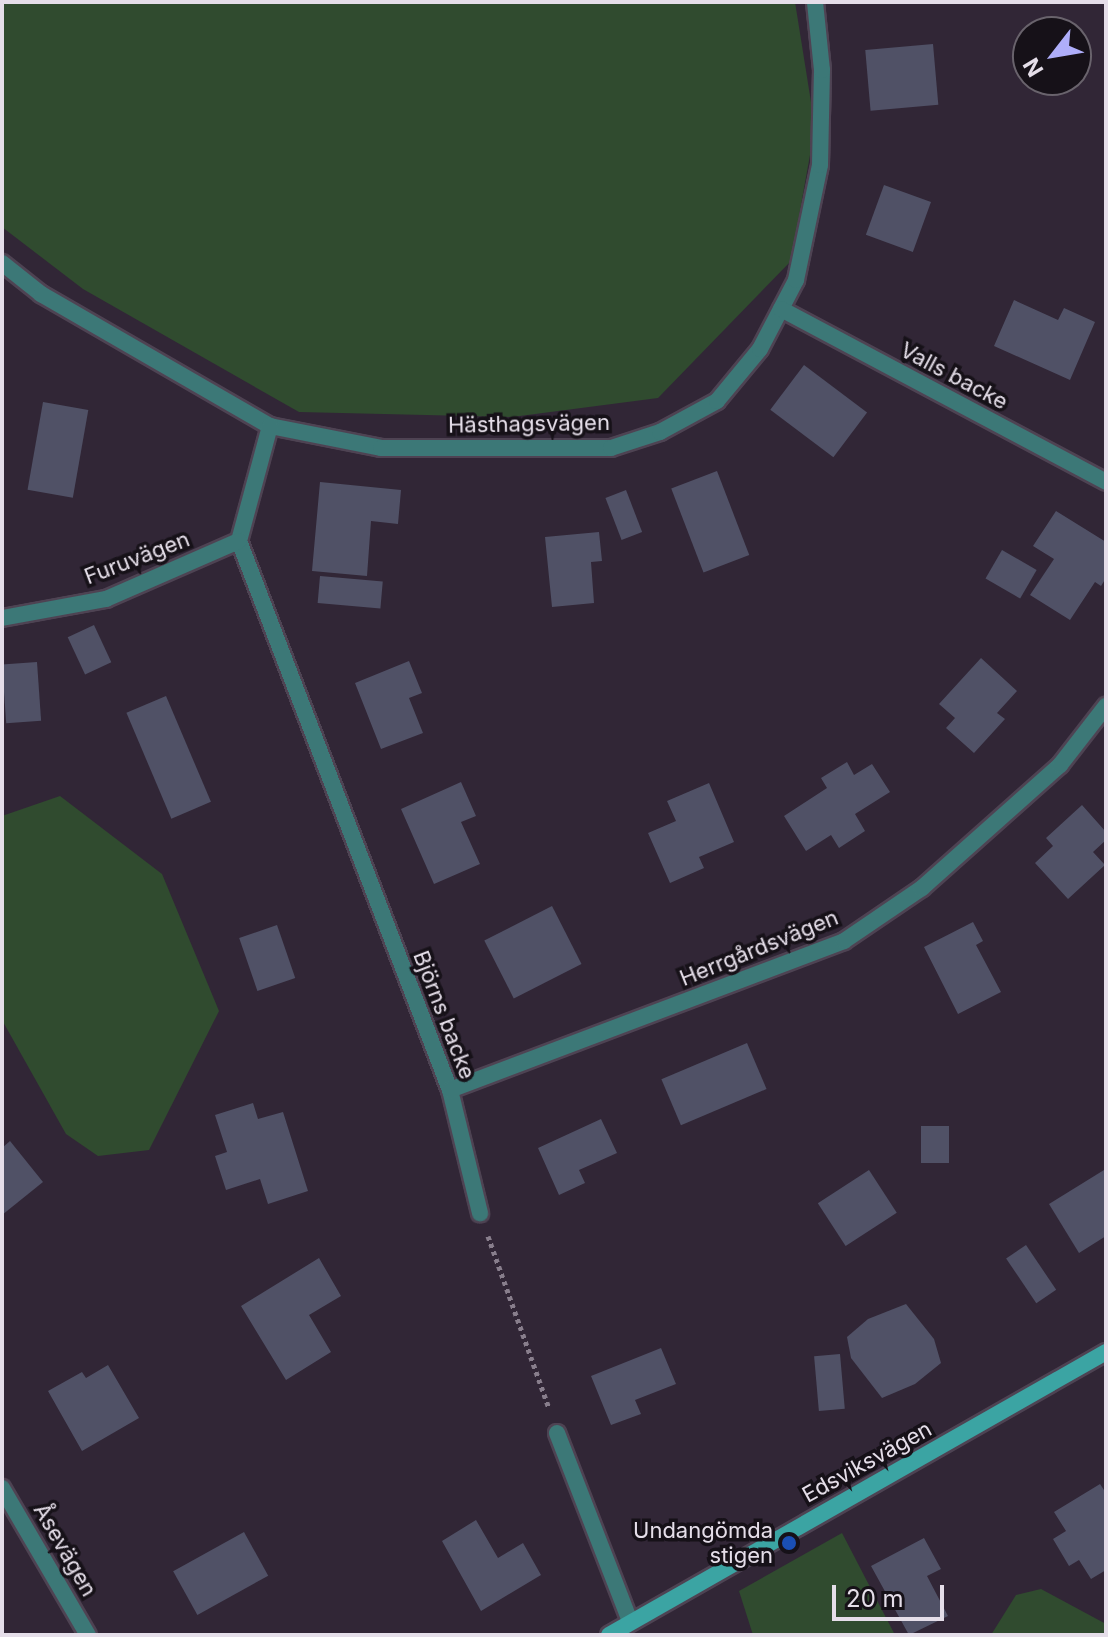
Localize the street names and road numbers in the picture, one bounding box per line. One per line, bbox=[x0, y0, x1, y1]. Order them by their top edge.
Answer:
street label: Valls backe bbox=[896, 337, 1012, 415]
street label: Hästhagsvägen bbox=[448, 409, 610, 439]
street label: Furuvägen bbox=[81, 526, 193, 590]
street label: Herrgårdsvägen bbox=[676, 904, 842, 992]
street label: Björns backe bbox=[407, 947, 481, 1083]
street label: Edsviksvägen bbox=[798, 1416, 936, 1508]
street label: Åsevägen bbox=[28, 1499, 102, 1601]

